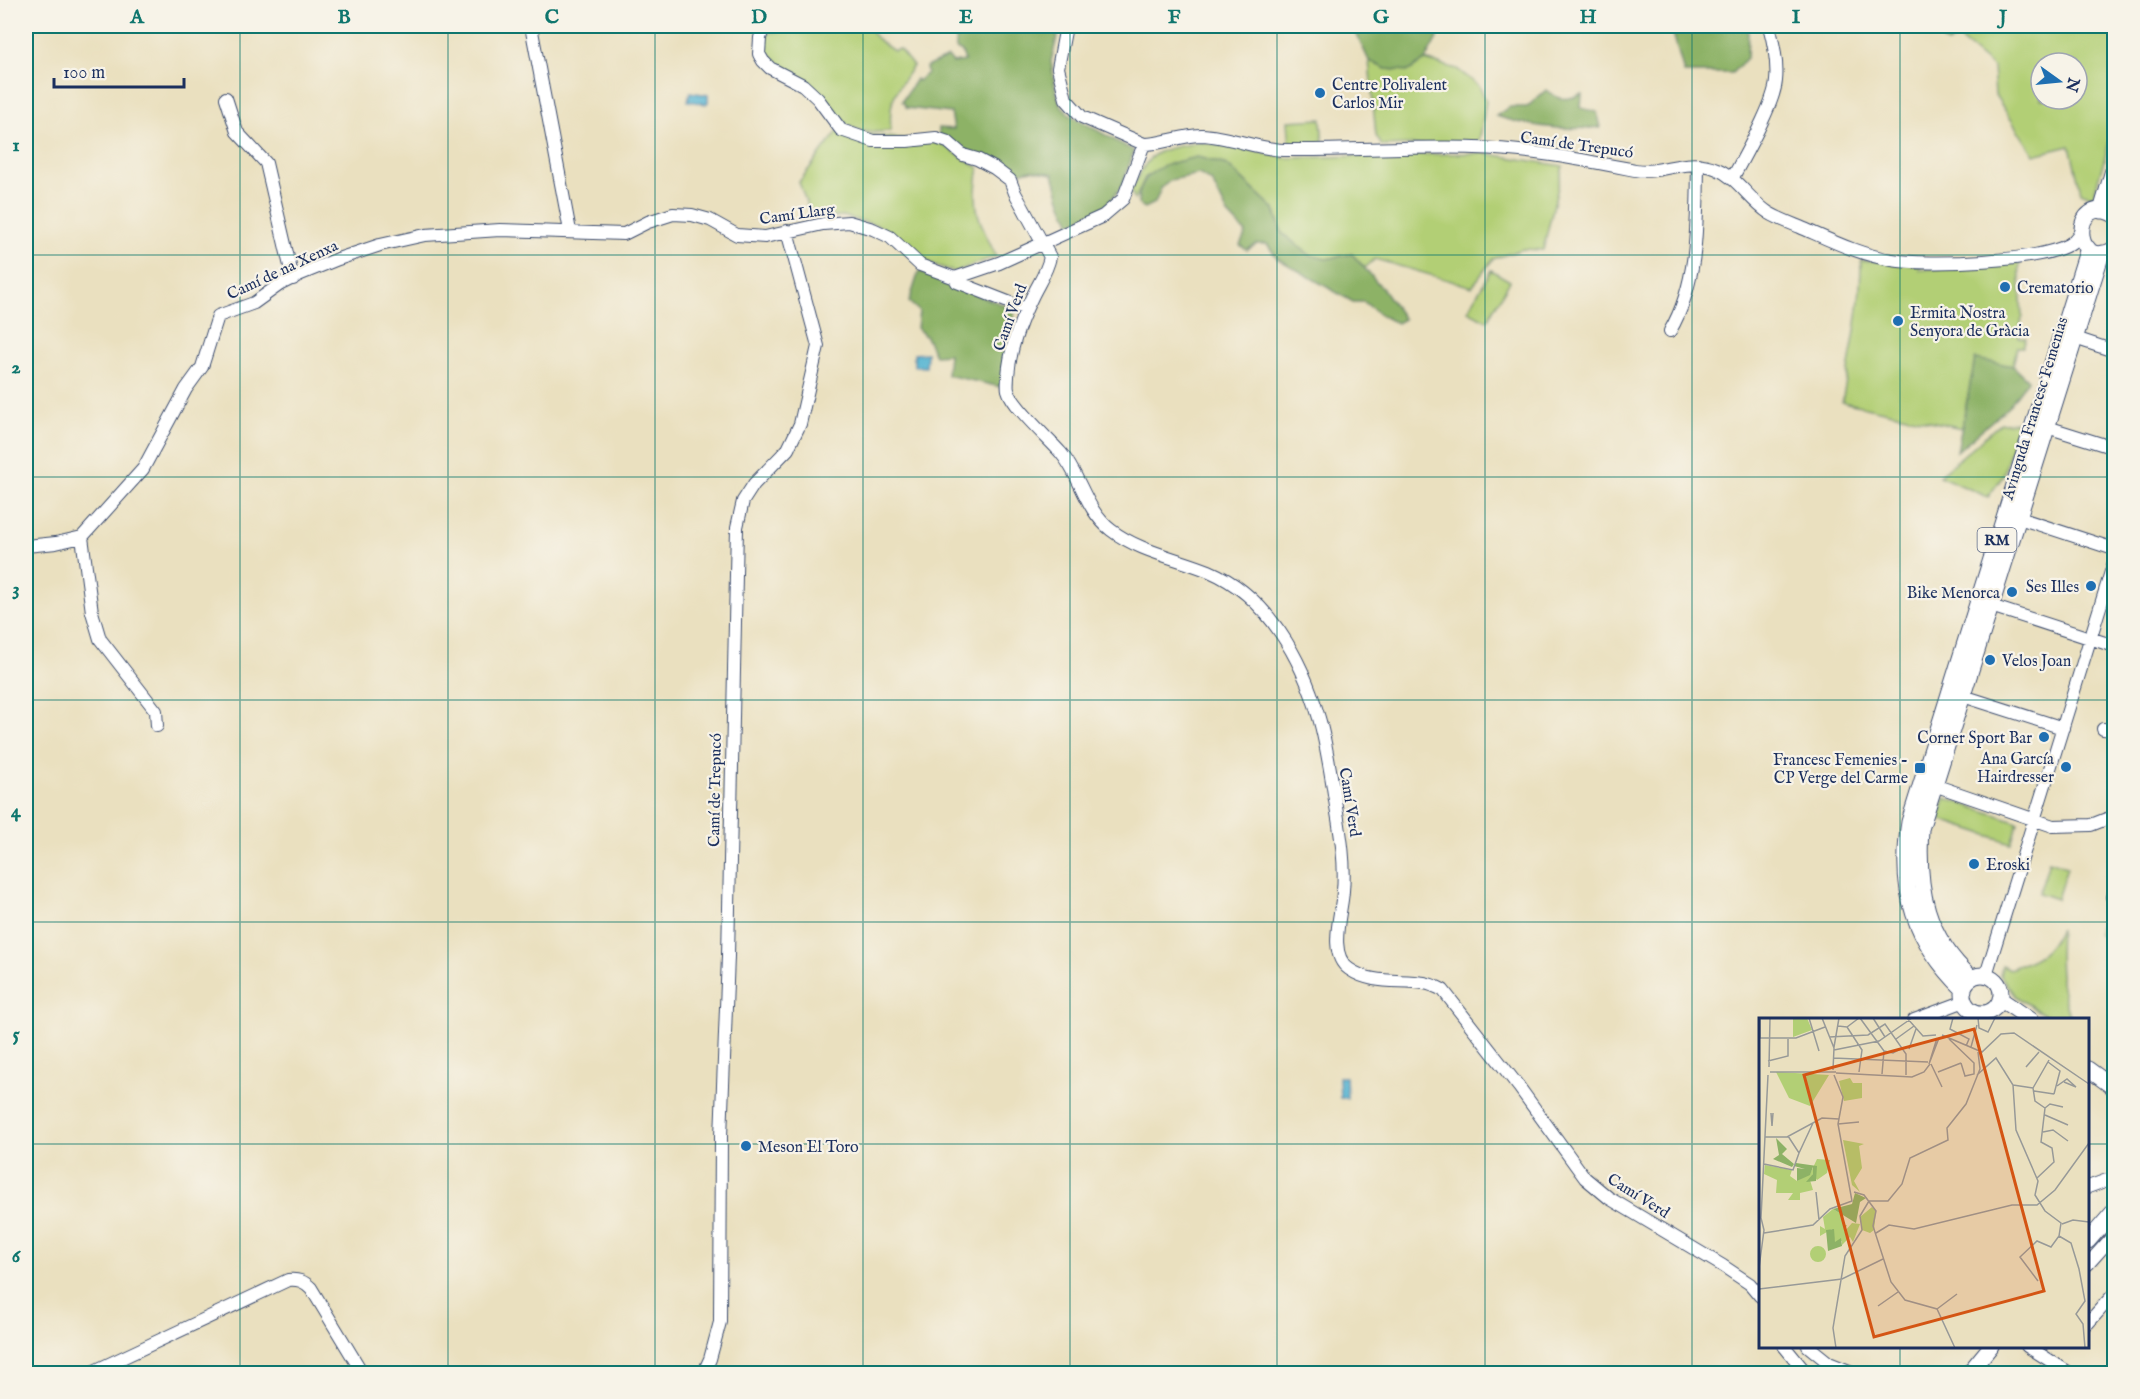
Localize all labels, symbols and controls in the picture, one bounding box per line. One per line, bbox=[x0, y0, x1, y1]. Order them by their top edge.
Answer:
text: A bbox=[129, 5, 145, 30]
text: B bbox=[337, 5, 351, 30]
text: C bbox=[545, 5, 559, 30]
text: D bbox=[751, 5, 767, 30]
text: E bbox=[959, 5, 973, 30]
text: F bbox=[1168, 5, 1181, 30]
text: G bbox=[1373, 5, 1390, 30]
text: H bbox=[1579, 5, 1597, 30]
text: I bbox=[1792, 5, 1801, 30]
text: J bbox=[1996, 5, 2008, 30]
scale bar bbox=[54, 51, 184, 89]
north arrow bbox=[2029, 51, 2089, 111]
text: 100 m bbox=[63, 62, 105, 85]
text: N bbox=[2060, 74, 2083, 94]
place label: Centre Polivalent Carlos Mir bbox=[1332, 76, 1448, 114]
marker: Centre Polivalent Carlos Mir bbox=[1313, 86, 1327, 100]
street label: Camí de Trepucó bbox=[1519, 128, 1635, 164]
text: 1 bbox=[12, 133, 20, 158]
street label: Camí Llarg bbox=[758, 200, 836, 230]
street label: Camí de na Xenxa bbox=[224, 236, 342, 305]
place label: Crematorio bbox=[2017, 279, 2094, 299]
marker: Crematorio bbox=[1998, 280, 2012, 294]
street label: Camí Verd bbox=[990, 281, 1032, 354]
place label: Ermita Nostra Senyora de Gràcia bbox=[1910, 304, 2029, 342]
marker: Ermita Nostra Senyora de Gràcia bbox=[1891, 314, 1905, 328]
street label: Avinguda Francesc Femenias bbox=[1998, 314, 2073, 503]
text: 2 bbox=[11, 355, 21, 380]
road number: RM bbox=[1978, 528, 2016, 552]
text: 3 bbox=[12, 577, 20, 602]
place label: Ses Illes bbox=[2026, 578, 2079, 598]
marker: Ses Illes bbox=[2084, 579, 2098, 593]
place label: Bike Menorca bbox=[1907, 584, 2000, 604]
marker: Bike Menorca bbox=[2005, 585, 2019, 599]
place label: Velos Joan bbox=[2001, 652, 2072, 672]
marker: Velos Joan bbox=[1983, 653, 1997, 667]
place label: Corner Sport Bar bbox=[1917, 729, 2032, 749]
marker: Corner Sport Bar bbox=[2037, 730, 2051, 744]
street label: Camí de Trepucó bbox=[705, 733, 727, 847]
place label: Ana García Hairdresser bbox=[1977, 750, 2054, 788]
place label: Francesc Femenies - CP Verge del Carme bbox=[1773, 751, 1908, 789]
marker: Ana García Hairdresser bbox=[2059, 760, 2073, 774]
marker: Francesc Femenies - CP Verge del Carme bbox=[1913, 761, 1927, 775]
street label: Camí Verd bbox=[1334, 766, 1364, 839]
text: 4 bbox=[11, 799, 22, 824]
place label: Eroski bbox=[1986, 856, 2030, 876]
marker: Eroski bbox=[1967, 857, 1981, 871]
inset map bbox=[1759, 1018, 2089, 1348]
text: 5 bbox=[12, 1022, 20, 1047]
place label: Meson El Toro bbox=[758, 1138, 859, 1158]
marker: Meson El Toro bbox=[739, 1139, 753, 1153]
street label: Camí Verd bbox=[1603, 1170, 1673, 1224]
text: 6 bbox=[12, 1244, 22, 1269]

